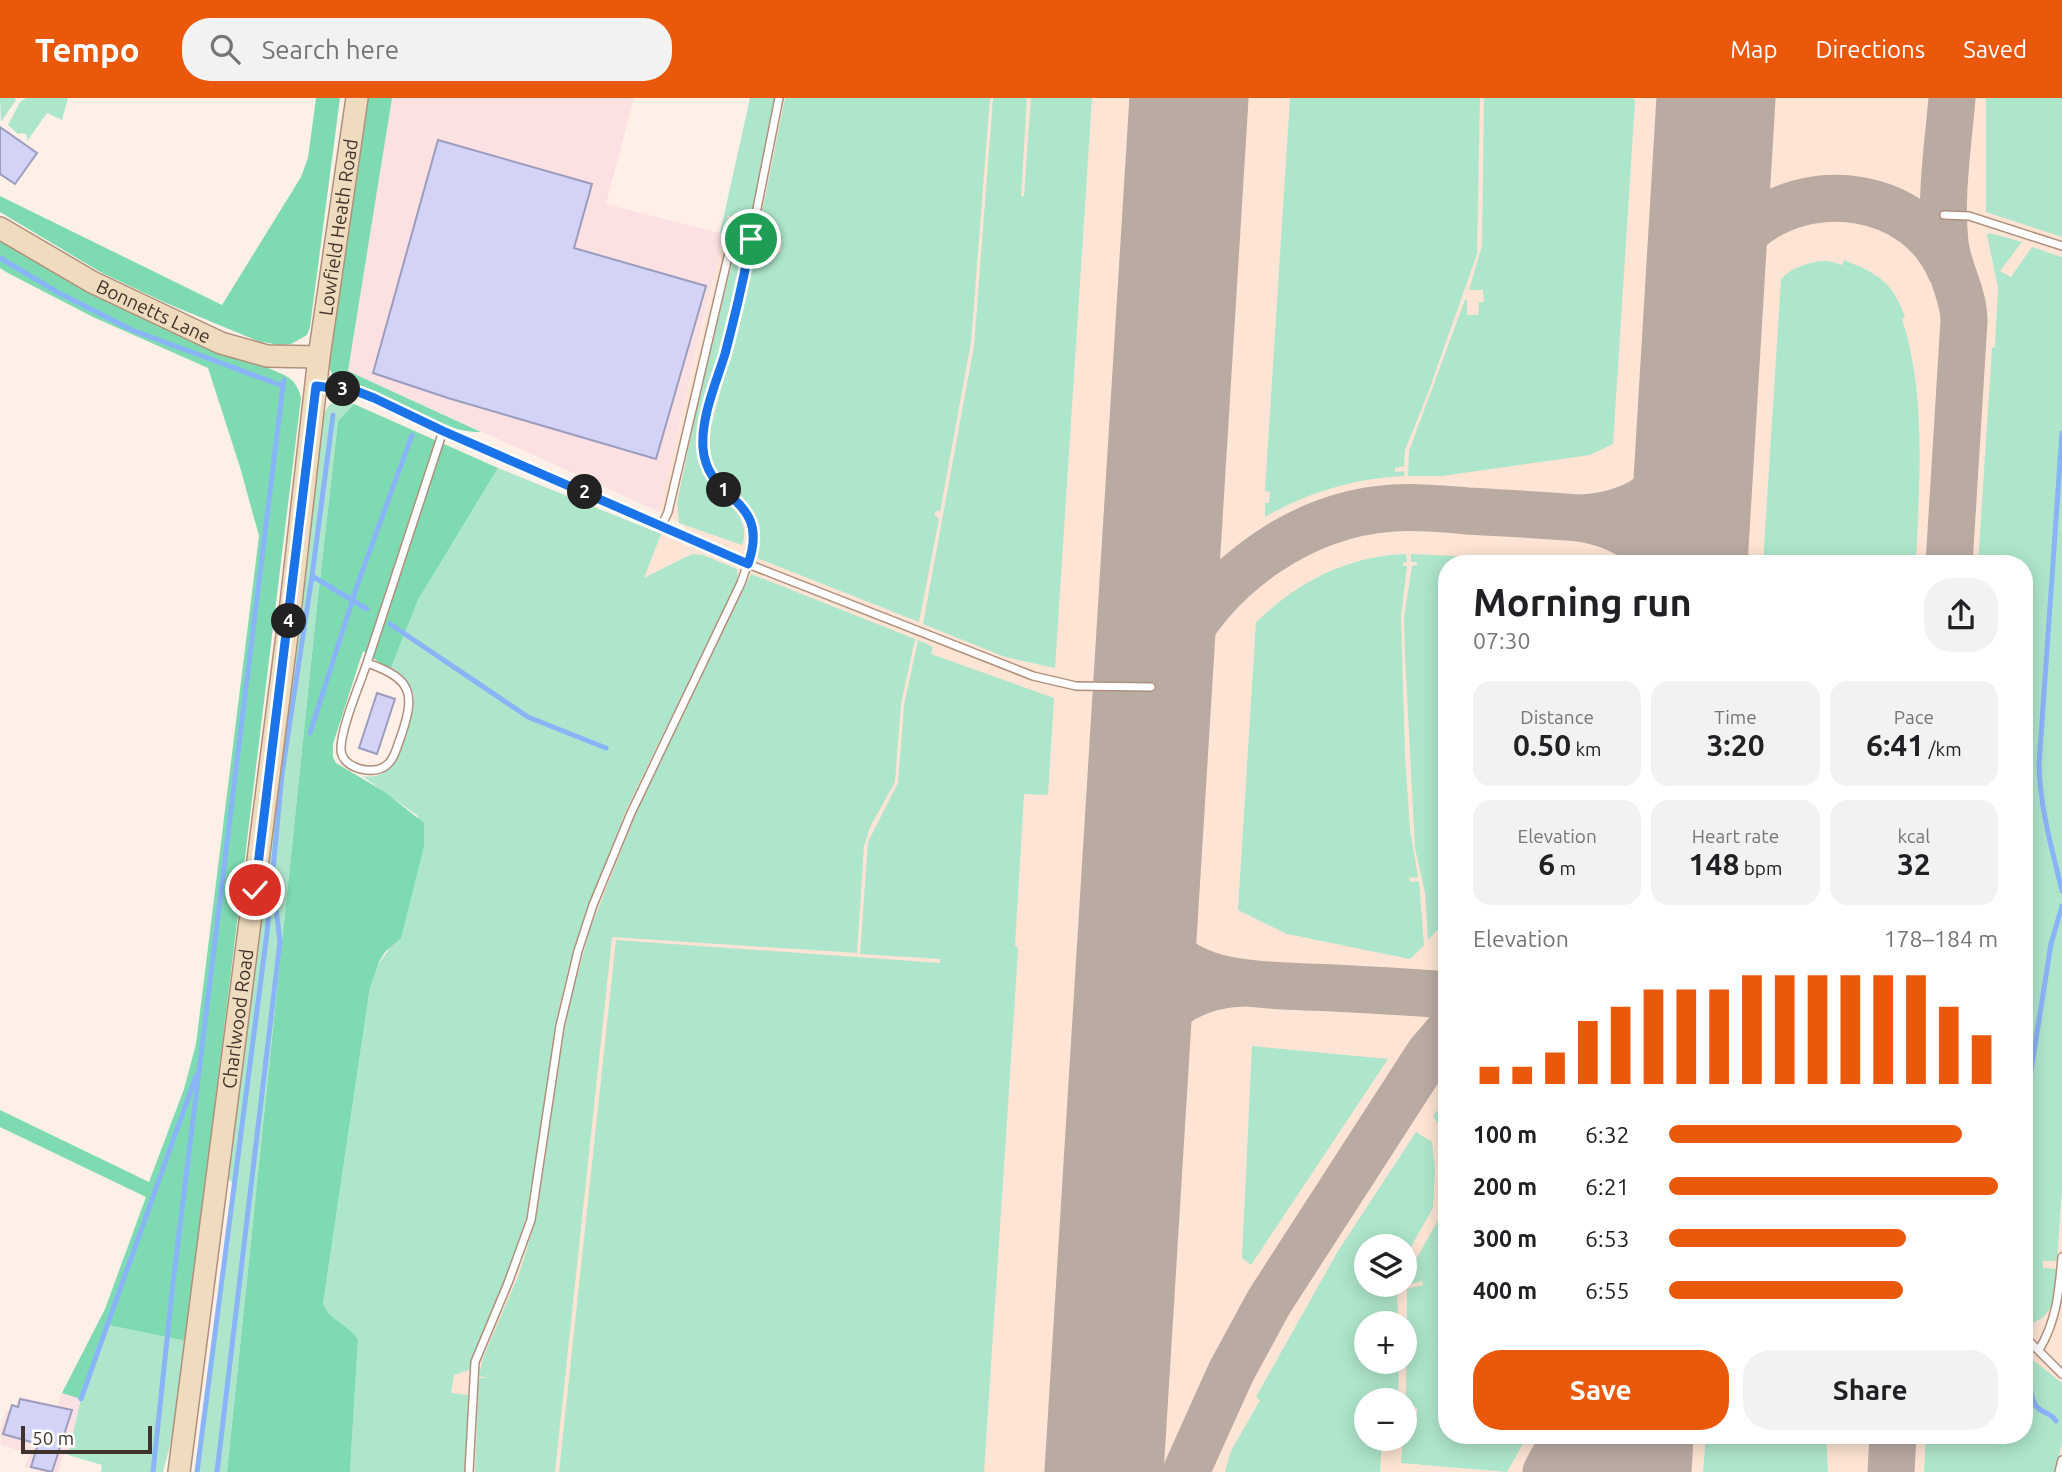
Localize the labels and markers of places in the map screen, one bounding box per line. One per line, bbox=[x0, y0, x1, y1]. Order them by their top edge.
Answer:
pin bbox=[721, 209, 781, 269]
pin: 3 bbox=[326, 372, 360, 406]
pin: 1 bbox=[706, 472, 742, 508]
pin: 2 bbox=[568, 474, 602, 510]
pin: 4 bbox=[272, 603, 306, 638]
pin bbox=[225, 860, 285, 920]

